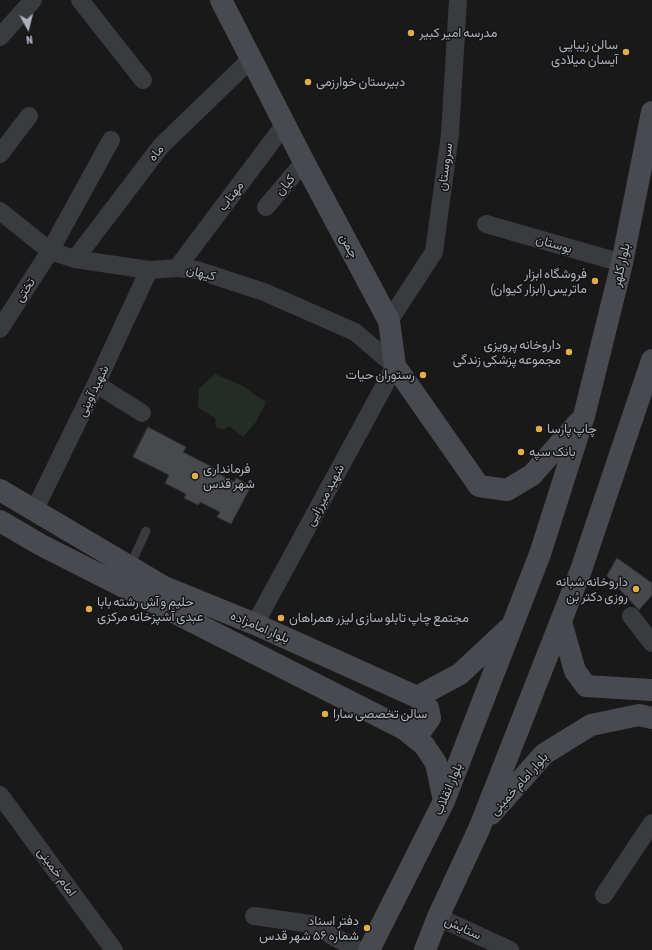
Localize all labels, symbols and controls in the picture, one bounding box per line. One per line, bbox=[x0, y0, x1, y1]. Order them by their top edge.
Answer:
north arrow bbox=[8, 8, 48, 48]
place label: مدرسه امیر کبیر bbox=[419, 25, 497, 41]
marker: مدرسه امیر کبیر bbox=[406, 28, 416, 38]
text: N bbox=[26, 34, 33, 46]
place label: سالن زیبایی آیسان میلادی bbox=[551, 37, 618, 68]
marker: سالن زیبایی آیسان میلادی bbox=[621, 47, 631, 57]
place label: دبیرستان خوارزمی bbox=[316, 74, 405, 90]
marker: دبیرستان خوارزمی bbox=[303, 77, 313, 87]
street label: ماه bbox=[145, 142, 167, 164]
street label: سروستان bbox=[434, 142, 456, 192]
street label: کیان bbox=[272, 171, 298, 199]
street label: مهتاب bbox=[215, 178, 247, 214]
street label: چمن bbox=[336, 231, 362, 261]
street label: بوستان bbox=[534, 231, 574, 257]
street label: بلوار کلهر bbox=[608, 242, 634, 288]
street label: کیهان bbox=[185, 262, 217, 284]
place label: فروشگاه ابزار ماتریس (ابزار کیوان) bbox=[490, 266, 587, 297]
street label: تختی bbox=[11, 275, 39, 305]
marker: فروشگاه ابزار ماتریس (ابزار کیوان) bbox=[590, 276, 600, 286]
place label: داروخانه پرویزی مجموعه پزشکی زندگی bbox=[453, 337, 561, 368]
marker: داروخانه پرویزی مجموعه پزشکی زندگی bbox=[564, 347, 574, 357]
street label: شهید آوینی bbox=[74, 363, 112, 419]
place label: رستوران حیات bbox=[346, 367, 415, 383]
marker: رستوران حیات bbox=[418, 370, 428, 380]
place label: چاپ پارسا bbox=[547, 421, 597, 437]
marker: چاپ پارسا bbox=[534, 424, 544, 434]
place label: بانک سپه bbox=[529, 444, 576, 460]
marker: بانک سپه bbox=[516, 447, 526, 457]
place label: فرمانداری شهر قدس bbox=[203, 461, 255, 492]
street label: شهید میرزایی bbox=[302, 461, 348, 529]
marker: فرمانداری شهر قدس bbox=[190, 471, 200, 481]
place label: داروخانه شبانه روزی دکتر بُن bbox=[556, 574, 628, 605]
marker: داروخانه شبانه روزی دکتر بُن bbox=[631, 584, 641, 594]
place label: حلیم و آش رشته بابا عبدی آشپزخانه مرکزی bbox=[97, 594, 204, 625]
marker: حلیم و آش رشته بابا عبدی آشپزخانه مرکزی bbox=[84, 604, 94, 614]
street label: بلوار امامزاده bbox=[228, 608, 292, 646]
place label: مجتمع چاپ تابلو سازی لیزر همراهان bbox=[289, 610, 469, 626]
marker: مجتمع چاپ تابلو سازی لیزر همراهان bbox=[276, 613, 286, 623]
place label: سالن تخصصی سارا bbox=[333, 706, 427, 722]
marker: سالن تخصصی سارا bbox=[320, 709, 330, 719]
street label: بلوار امام خمینی bbox=[487, 749, 551, 819]
street label: بلوار انقلاب bbox=[430, 760, 466, 818]
street label: امام خمینی bbox=[34, 845, 80, 899]
place label: دفتر اسناد شماره ۵۶ شهر قدس bbox=[259, 913, 359, 944]
street label: ستایش bbox=[442, 913, 484, 943]
marker: دفتر اسناد شماره ۵۶ شهر قدس bbox=[362, 923, 372, 933]

